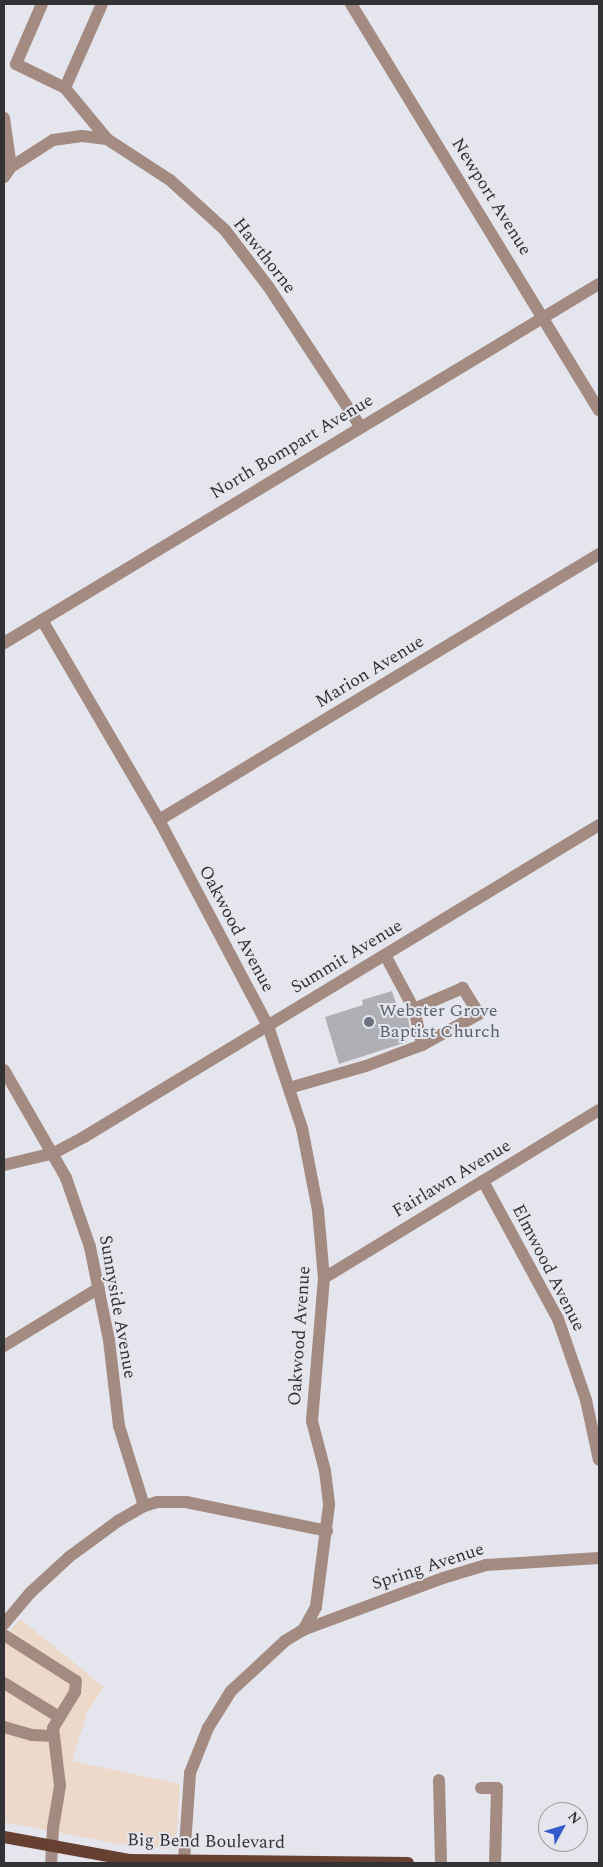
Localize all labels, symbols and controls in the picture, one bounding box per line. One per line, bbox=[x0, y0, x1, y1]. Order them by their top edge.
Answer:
street label: Newport Avenue bbox=[446, 134, 536, 260]
street label: Hawthorne bbox=[228, 214, 300, 298]
street label: North Bompart Avenue bbox=[207, 390, 377, 504]
street label: Marion Avenue bbox=[312, 631, 428, 713]
street label: Oakwood Avenue bbox=[193, 862, 279, 996]
street label: Summit Avenue bbox=[287, 915, 407, 999]
place label: Webster Grove Baptist Church bbox=[379, 1001, 500, 1044]
marker: Webster Grove Baptist Church bbox=[363, 1016, 375, 1028]
street label: Fairlawn Avenue bbox=[389, 1135, 515, 1223]
street label: Elmwood Avenue bbox=[507, 1201, 589, 1335]
street label: Sunnyside Avenue bbox=[94, 1234, 140, 1380]
street label: Oakwood Avenue bbox=[284, 1265, 316, 1407]
street label: Spring Avenue bbox=[369, 1539, 487, 1595]
north arrow bbox=[538, 1802, 588, 1852]
text: N bbox=[563, 1807, 586, 1829]
street label: Big Bend Boulevard bbox=[127, 1830, 285, 1854]

